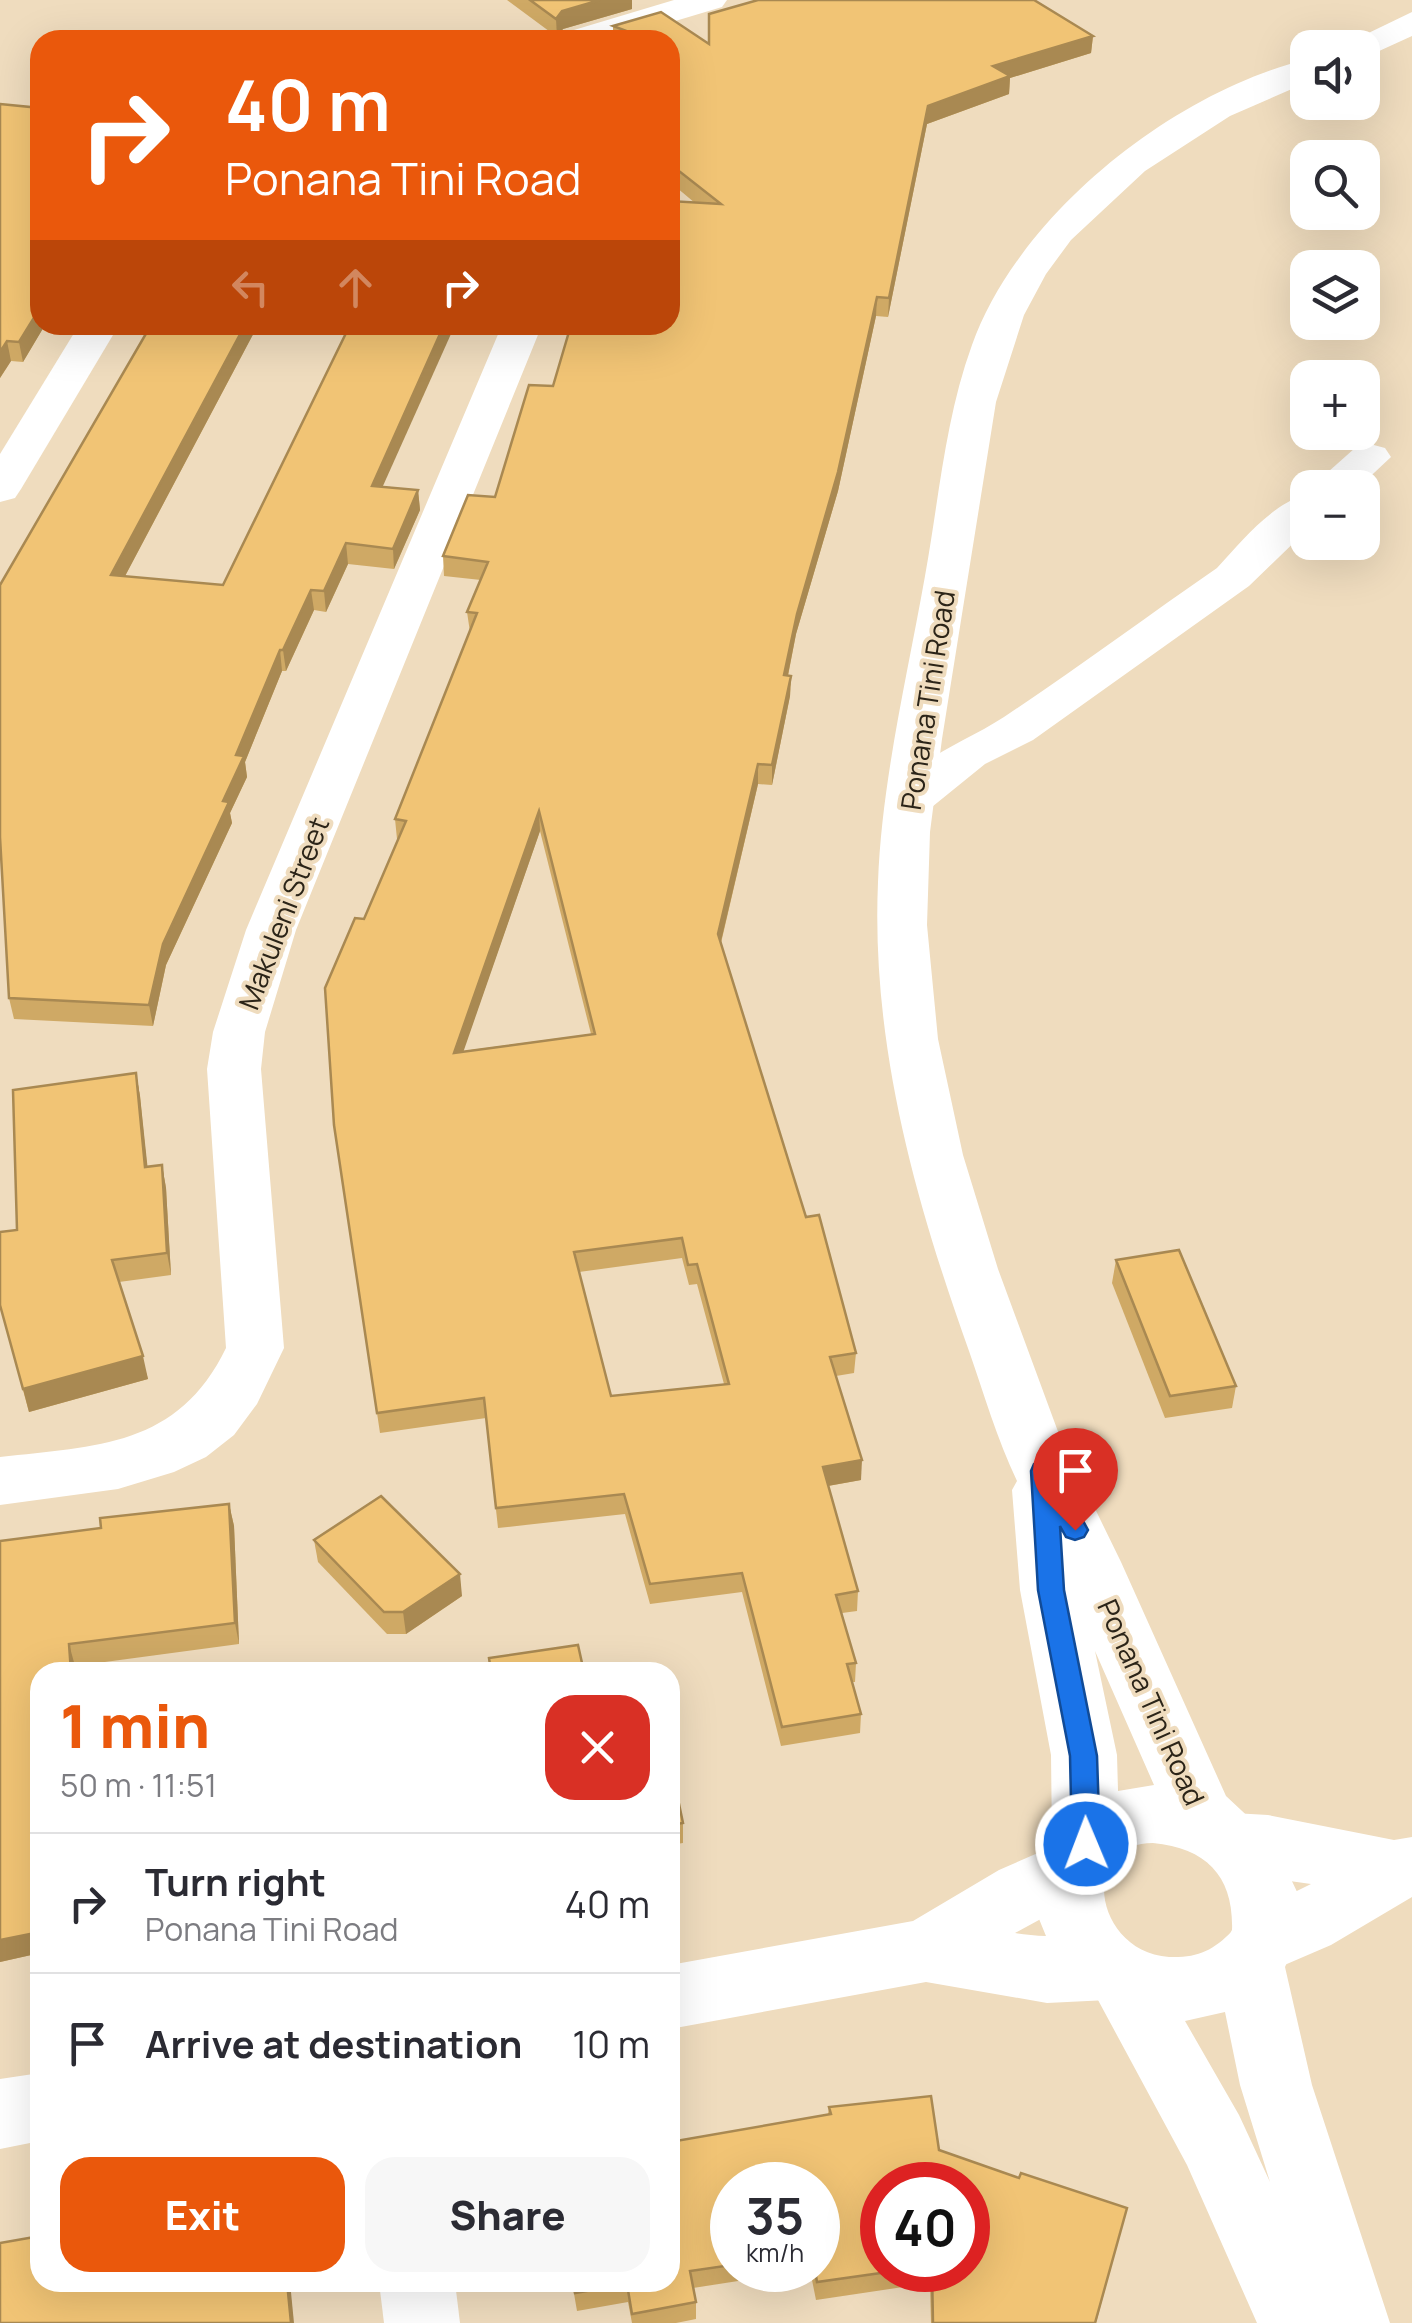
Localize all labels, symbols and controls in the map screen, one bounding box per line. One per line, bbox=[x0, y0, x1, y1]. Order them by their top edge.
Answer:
map controls bbox=[1290, 30, 1380, 560]
button: sound bbox=[1290, 30, 1380, 120]
text: 40 m bbox=[225, 56, 391, 152]
icon: right bbox=[60, 70, 190, 200]
button: search bbox=[1290, 140, 1380, 230]
text: Ponana Tini Road bbox=[225, 147, 581, 209]
button: layers bbox=[1290, 250, 1380, 340]
icon: left bbox=[223, 260, 278, 315]
icon: ahead bbox=[328, 260, 383, 315]
icon: right bbox=[433, 260, 488, 315]
button: + bbox=[1290, 360, 1380, 450]
button: − bbox=[1290, 470, 1380, 560]
street label: Ponana Tini Road bbox=[891, 588, 963, 812]
street label: Makuleni Street bbox=[229, 811, 337, 1015]
pin bbox=[1033, 1428, 1118, 1531]
icon: arrive bbox=[1048, 1443, 1103, 1498]
street label: Ponana Tini Road bbox=[1090, 1593, 1214, 1811]
text: 1 min bbox=[60, 1684, 210, 1766]
button: close bbox=[545, 1695, 650, 1800]
text: 50 m · 11:51 bbox=[60, 1763, 217, 1807]
position arrow bbox=[1034, 1792, 1138, 1896]
text: Turn right bbox=[145, 1855, 326, 1907]
icon: right bbox=[60, 1876, 115, 1931]
text: 40 m bbox=[565, 1877, 650, 1929]
text: Ponana Tini Road bbox=[145, 1907, 398, 1951]
icon: arrive bbox=[60, 2016, 115, 2071]
text: Arrive at destination bbox=[145, 2017, 522, 2069]
text: 10 m bbox=[572, 2017, 650, 2069]
button: Exit bbox=[60, 2157, 345, 2272]
button: Share bbox=[365, 2157, 650, 2272]
speed limit sign: 40 bbox=[860, 2162, 990, 2292]
text: 35 bbox=[746, 2181, 804, 2249]
text: km/h bbox=[746, 2235, 804, 2270]

